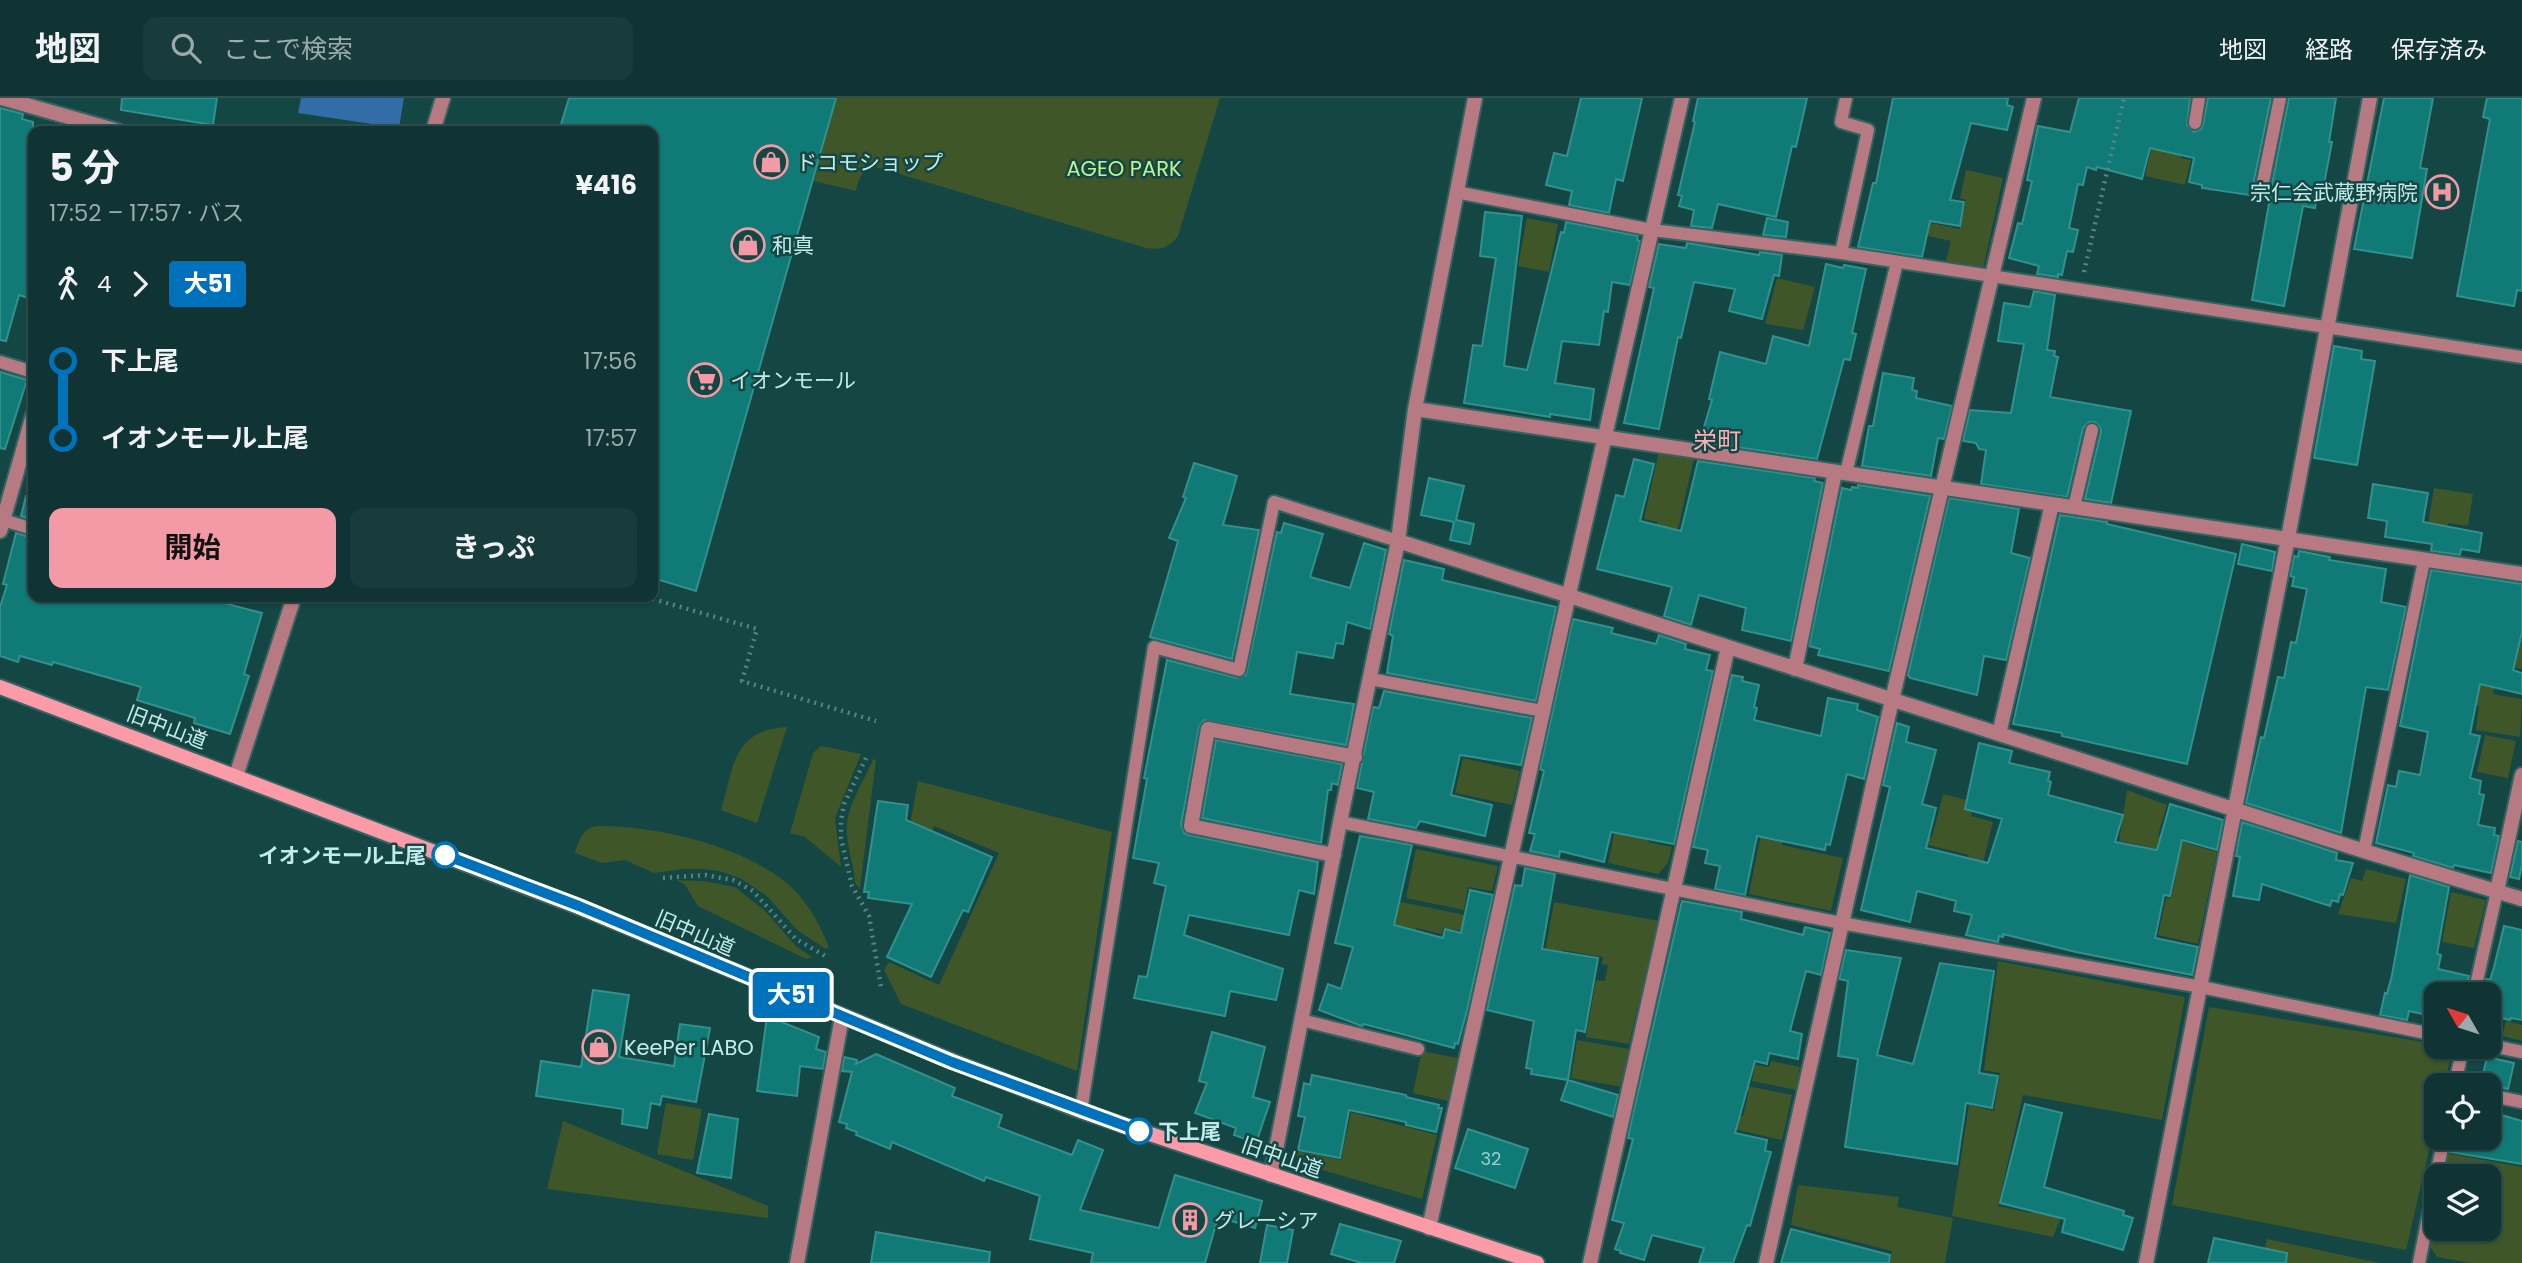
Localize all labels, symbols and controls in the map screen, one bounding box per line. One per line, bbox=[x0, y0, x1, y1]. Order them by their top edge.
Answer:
search box bbox=[143, 17, 633, 80]
text: 地図 bbox=[35, 25, 101, 72]
icon: search bbox=[167, 29, 205, 67]
text: ここで検索 bbox=[223, 31, 353, 67]
text: 地図 bbox=[2219, 33, 2267, 66]
text: 経路 bbox=[2305, 33, 2353, 66]
text: 保存済み bbox=[2391, 33, 2487, 66]
text: 5 分 bbox=[49, 141, 120, 194]
shop icon: ドコモショップ bbox=[752, 143, 790, 181]
place label: ドコモショップ bbox=[796, 148, 943, 177]
park label: AGEO PARK bbox=[1066, 154, 1182, 183]
text: ¥416 bbox=[576, 167, 637, 203]
hospital icon: 宗仁会武蔵野病院 bbox=[2423, 173, 2461, 211]
place label: 宗仁会武蔵野病院 bbox=[2250, 178, 2418, 207]
text: 17:52 – 17:57 · バス bbox=[49, 197, 244, 229]
shop icon: 和真 bbox=[729, 226, 767, 264]
place label: 和真 bbox=[772, 231, 814, 260]
icon: walk bbox=[49, 265, 87, 303]
icon: forward bbox=[121, 265, 159, 303]
text: 大51 bbox=[183, 267, 232, 300]
text: 4 bbox=[97, 268, 111, 300]
text: 下上尾 bbox=[101, 343, 179, 379]
text: 17:56 bbox=[583, 345, 637, 377]
supermarket icon: イオンモール bbox=[686, 361, 724, 399]
place label: イオンモール bbox=[730, 366, 856, 395]
text: イオンモール上尾 bbox=[101, 420, 309, 456]
text: 17:57 bbox=[585, 422, 637, 454]
district label: 栄町 bbox=[1693, 424, 1741, 457]
button: 開始 bbox=[49, 508, 336, 588]
button: きっぷ bbox=[350, 508, 637, 588]
street label: 旧中山道 bbox=[123, 698, 211, 756]
place label: イオンモール上尾 bbox=[258, 841, 426, 870]
marker: イオンモール上尾 bbox=[432, 842, 458, 868]
street label: 旧中山道 bbox=[651, 903, 739, 963]
line badge: 大51 bbox=[751, 972, 831, 1018]
text: 大51 bbox=[767, 978, 815, 1011]
north arrow bbox=[2424, 982, 2501, 1059]
map controls bbox=[2424, 982, 2501, 1241]
shop icon: KeePer LABO bbox=[580, 1028, 618, 1066]
place label: KeePer LABO bbox=[624, 1033, 754, 1062]
button: locate bbox=[2424, 1073, 2501, 1150]
place label: 下上尾 bbox=[1158, 1117, 1221, 1146]
marker: 下上尾 bbox=[1126, 1118, 1152, 1144]
street label: 旧中山道 bbox=[1238, 1130, 1326, 1184]
house number: 32 bbox=[1481, 1146, 1501, 1171]
button: layers bbox=[2424, 1164, 2501, 1241]
building icon: グレーシア bbox=[1171, 1201, 1209, 1239]
place label: グレーシア bbox=[1214, 1206, 1319, 1235]

